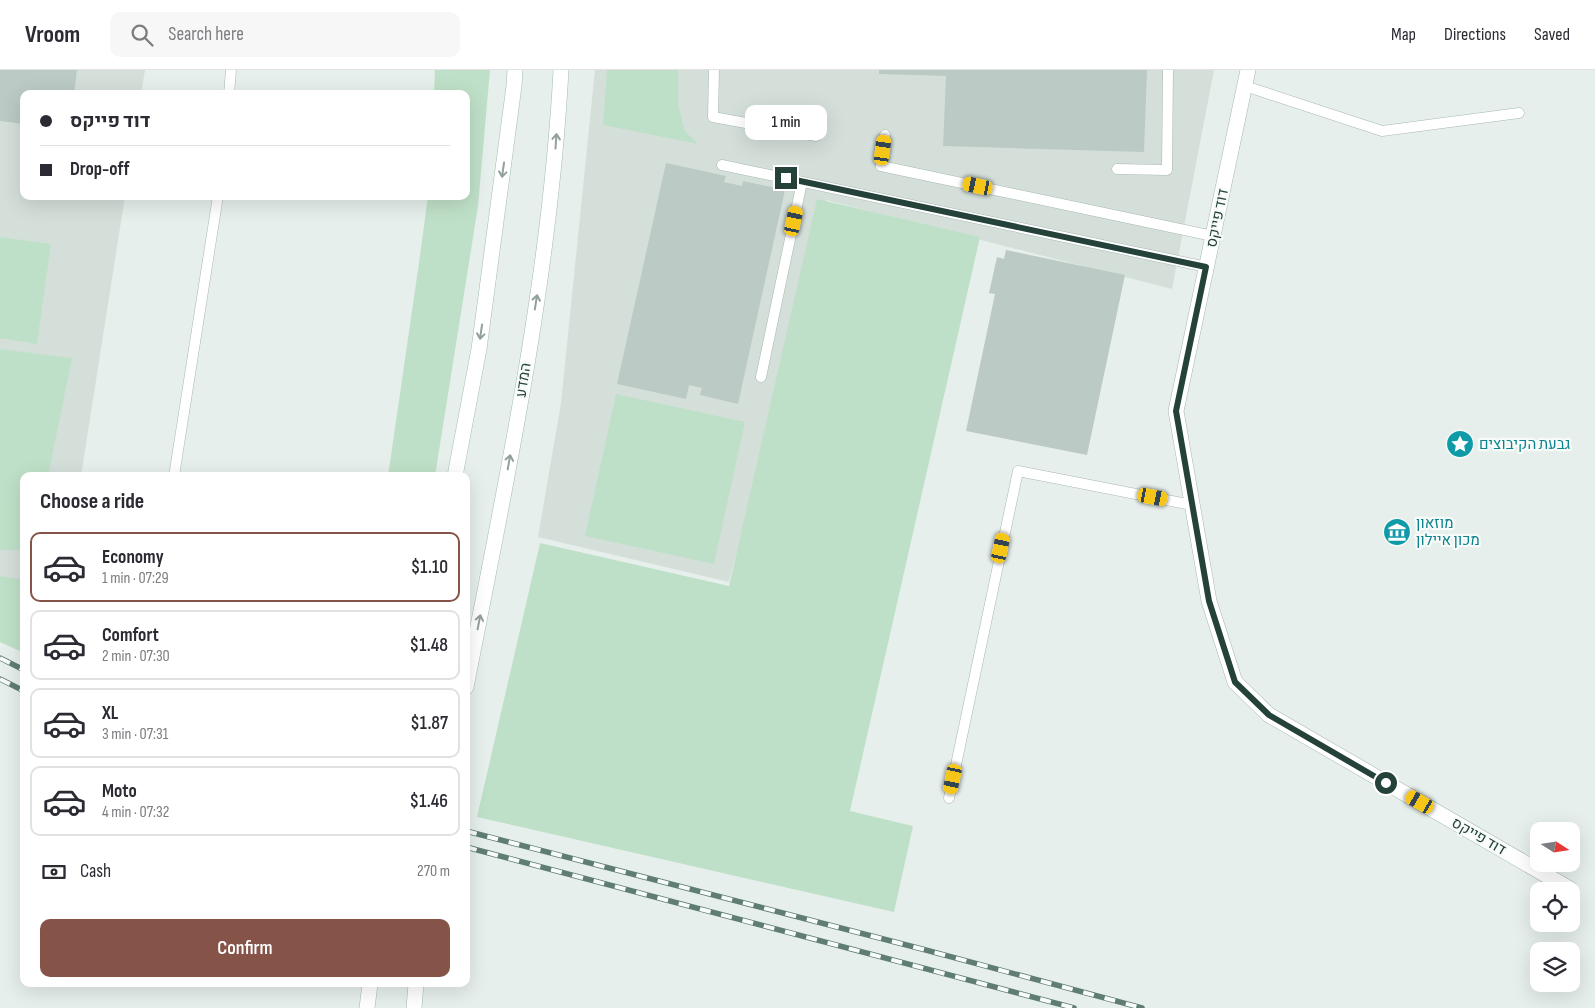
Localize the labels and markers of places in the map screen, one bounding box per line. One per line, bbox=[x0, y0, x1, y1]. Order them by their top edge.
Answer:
place icon: גבעת הקיבוצים bbox=[1445, 429, 1475, 459]
place label: גבעת הקיבוצים bbox=[1479, 435, 1571, 454]
place label: מוזאון מכון איילון bbox=[1416, 514, 1480, 550]
museum icon: מוזאון מכון איילון bbox=[1382, 517, 1412, 547]

